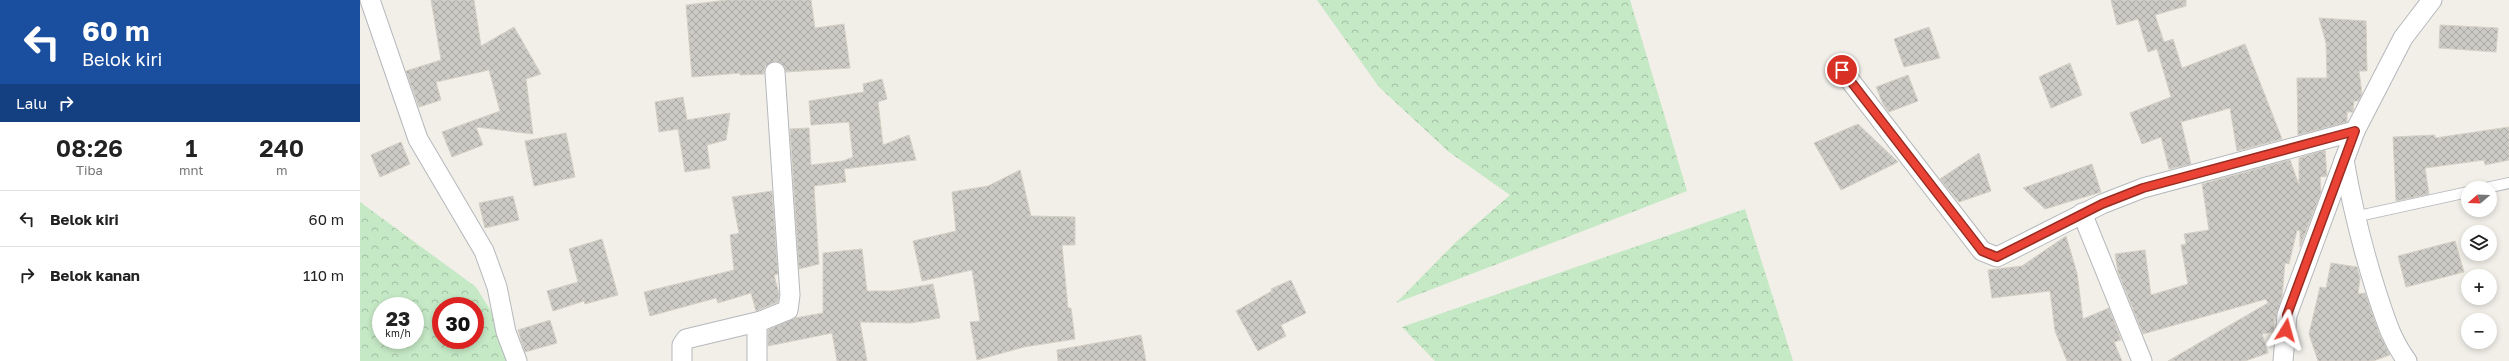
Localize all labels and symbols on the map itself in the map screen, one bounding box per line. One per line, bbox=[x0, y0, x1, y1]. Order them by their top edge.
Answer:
pin bbox=[1825, 53, 1859, 87]
north arrow bbox=[2461, 181, 2497, 217]
speed limit sign: 30 bbox=[432, 297, 484, 349]
position arrow bbox=[2265, 309, 2307, 351]

